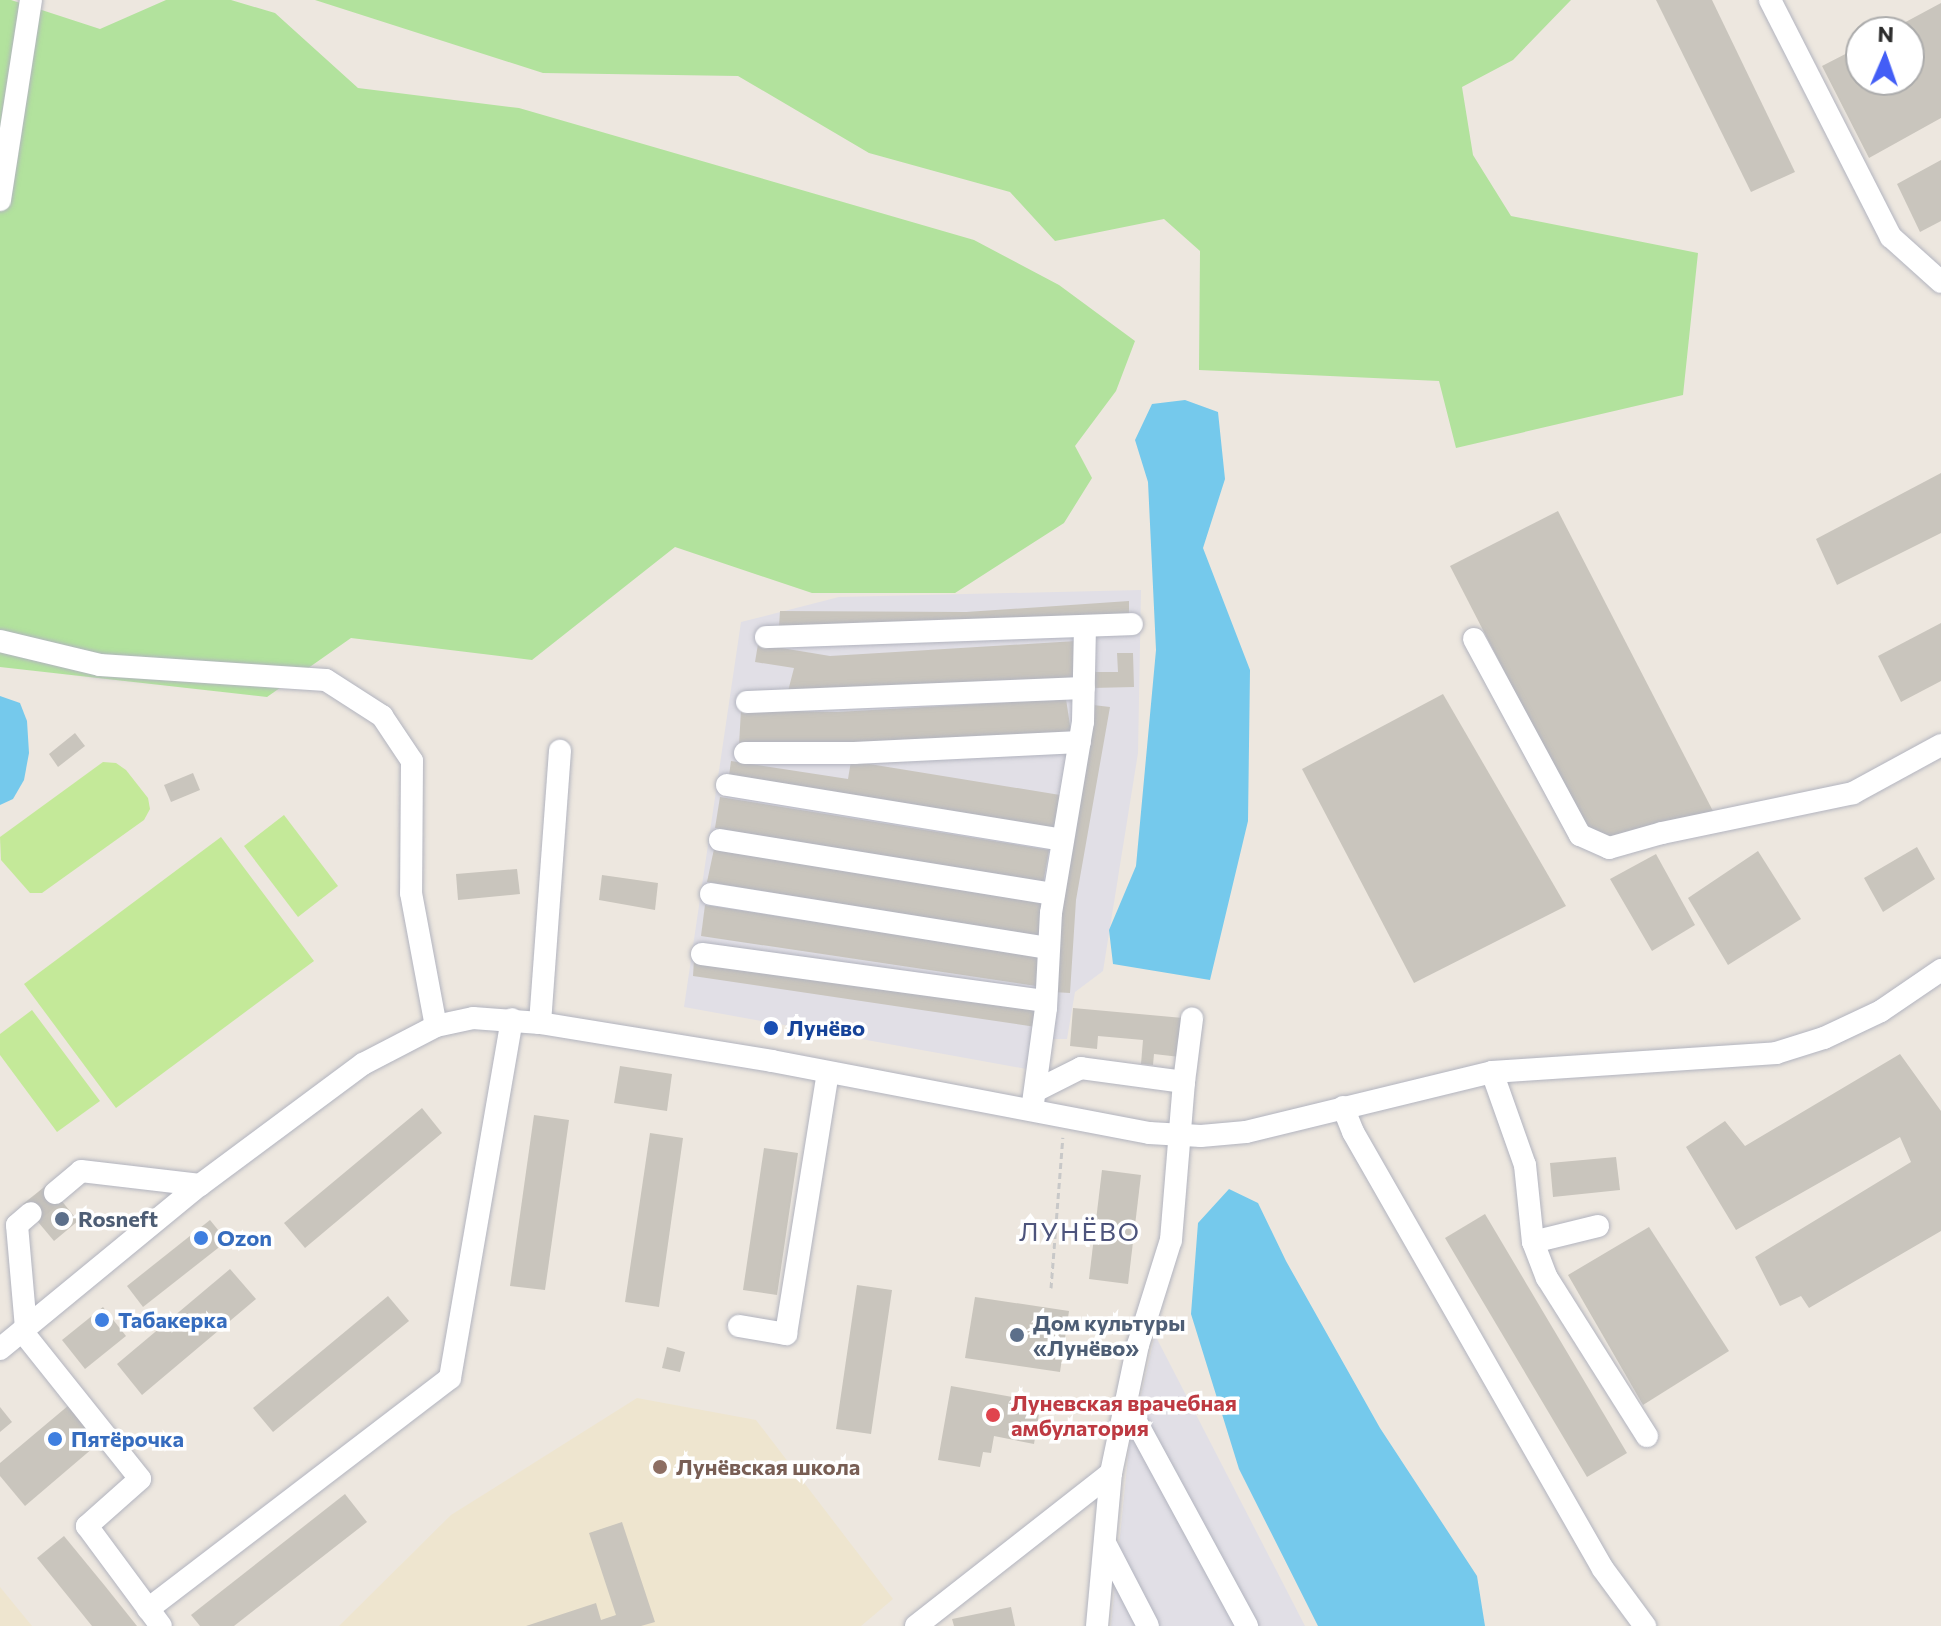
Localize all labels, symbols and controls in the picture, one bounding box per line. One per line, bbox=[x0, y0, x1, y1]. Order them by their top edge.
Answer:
north arrow bbox=[1845, 16, 1925, 96]
text: N bbox=[1877, 20, 1895, 47]
place label: Лунёво bbox=[787, 1015, 865, 1041]
marker: Лунёво bbox=[762, 1019, 780, 1037]
place label: Rosneft bbox=[78, 1206, 158, 1232]
marker: Rosneft bbox=[53, 1210, 71, 1228]
district label: ЛУНЁВО bbox=[1019, 1215, 1141, 1247]
place label: Ozon bbox=[217, 1225, 272, 1251]
marker: Ozon bbox=[192, 1229, 210, 1247]
place label: Табакерка bbox=[118, 1307, 227, 1333]
place label: Дом культуры «Лунёво» bbox=[1033, 1309, 1185, 1360]
marker: Табакерка bbox=[93, 1311, 111, 1329]
marker: Дом культуры «Лунёво» bbox=[1008, 1326, 1026, 1344]
place label: Луневская врачебная амбулатория bbox=[1011, 1389, 1237, 1440]
marker: Луневская врачебная амбулатория bbox=[982, 1404, 1004, 1426]
place label: Пятёрочка bbox=[71, 1426, 184, 1452]
marker: Пятёрочка bbox=[46, 1430, 64, 1448]
place label: Лунёвская школа bbox=[676, 1454, 860, 1480]
marker: Лунёвская школа bbox=[651, 1458, 669, 1476]

